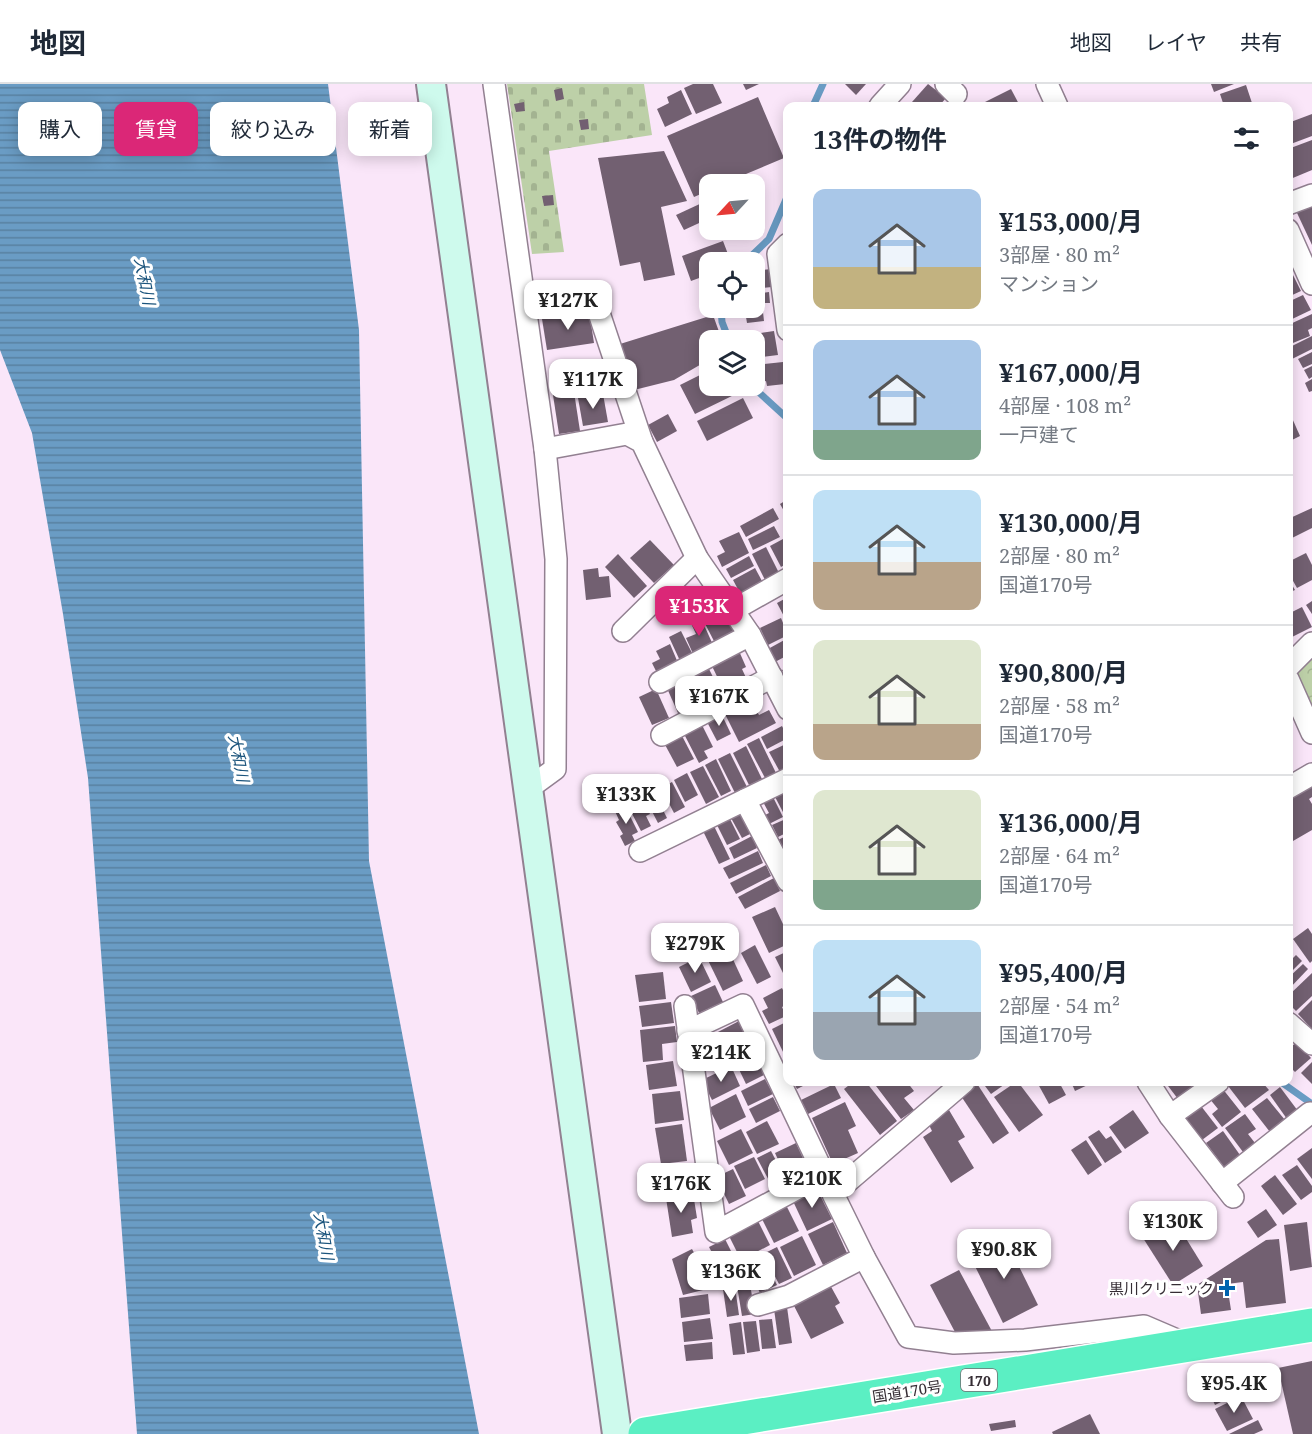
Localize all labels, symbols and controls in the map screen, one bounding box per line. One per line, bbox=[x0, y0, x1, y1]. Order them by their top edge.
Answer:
text: 地図 bbox=[30, 23, 86, 61]
text: 地図 bbox=[1070, 28, 1112, 56]
text: レイヤ bbox=[1145, 28, 1207, 56]
text: 共有 bbox=[1240, 28, 1282, 56]
chip: 購入 bbox=[18, 102, 102, 156]
chip: 賃貸 bbox=[114, 102, 198, 156]
chip: 絞り込み bbox=[210, 102, 336, 156]
chip: 新着 bbox=[348, 102, 432, 156]
text: 13件の物件 bbox=[813, 121, 946, 157]
icon: filters bbox=[1230, 122, 1263, 155]
north arrow bbox=[699, 174, 765, 240]
map controls bbox=[699, 174, 765, 396]
text: ¥153,000/月 bbox=[999, 203, 1143, 239]
icon: home bbox=[861, 213, 933, 285]
text: 3部屋 · 80 m² bbox=[999, 241, 1120, 268]
button: locate bbox=[699, 252, 765, 318]
water label: 大和川 bbox=[130, 255, 161, 309]
text: マンション bbox=[999, 270, 1099, 297]
pin: ¥127K bbox=[526, 280, 610, 331]
text: ¥127K bbox=[538, 286, 598, 313]
button: layers bbox=[699, 330, 765, 396]
text: ¥167,000/月 bbox=[999, 354, 1143, 390]
pin: ¥117K bbox=[551, 359, 635, 410]
icon: home bbox=[861, 364, 933, 436]
text: ¥117K bbox=[563, 365, 623, 392]
text: 4部屋 · 108 m² bbox=[999, 392, 1131, 419]
text: 一戸建て bbox=[999, 421, 1079, 448]
text: ¥130,000/月 bbox=[999, 504, 1143, 540]
icon: home bbox=[861, 514, 933, 586]
text: 2部屋 · 80 m² bbox=[999, 542, 1120, 569]
text: 国道170号 bbox=[999, 571, 1093, 598]
pin: ¥153K bbox=[657, 586, 741, 637]
text: ¥153K bbox=[669, 592, 729, 619]
text: ¥90,800/月 bbox=[999, 654, 1128, 690]
icon: home bbox=[861, 664, 933, 736]
pin: ¥167K bbox=[677, 676, 761, 727]
text: ¥167K bbox=[689, 682, 749, 709]
text: 2部屋 · 58 m² bbox=[999, 692, 1120, 719]
text: 国道170号 bbox=[999, 721, 1093, 748]
water label: 大和川 bbox=[224, 732, 255, 786]
pin: ¥133K bbox=[584, 774, 668, 825]
text: ¥133K bbox=[596, 780, 656, 807]
text: ¥136,000/月 bbox=[999, 804, 1143, 840]
icon: home bbox=[861, 814, 933, 886]
text: 2部屋 · 64 m² bbox=[999, 842, 1120, 869]
text: 国道170号 bbox=[999, 871, 1093, 898]
pin: ¥279K bbox=[653, 923, 737, 974]
text: ¥279K bbox=[665, 929, 725, 956]
text: ¥95,400/月 bbox=[999, 954, 1128, 990]
icon: home bbox=[861, 964, 933, 1036]
text: 2部屋 · 54 m² bbox=[999, 992, 1120, 1019]
text: 国道170号 bbox=[999, 1021, 1093, 1048]
pin: ¥214K bbox=[679, 1032, 763, 1083]
text: ¥214K bbox=[691, 1038, 751, 1065]
pin: ¥210K bbox=[770, 1158, 854, 1209]
pin: ¥176K bbox=[639, 1163, 723, 1214]
text: ¥210K bbox=[782, 1164, 842, 1191]
text: ¥176K bbox=[651, 1169, 711, 1196]
pin: ¥130K bbox=[1131, 1201, 1215, 1252]
text: ¥130K bbox=[1143, 1207, 1203, 1234]
water label: 大和川 bbox=[309, 1210, 339, 1264]
pin: ¥90.8K bbox=[955, 1229, 1053, 1280]
text: ¥90.8K bbox=[971, 1235, 1037, 1262]
pin: ¥136K bbox=[689, 1251, 773, 1302]
text: ¥136K bbox=[701, 1257, 761, 1284]
place label: 黒川クリニック bbox=[1109, 1278, 1214, 1298]
marker: 黒川クリニック bbox=[1218, 1279, 1236, 1297]
pin: ¥95.4K bbox=[1185, 1363, 1283, 1414]
road number: 170 bbox=[961, 1369, 997, 1391]
text: ¥95.4K bbox=[1201, 1369, 1267, 1396]
street label: 国道170号 bbox=[871, 1376, 943, 1406]

